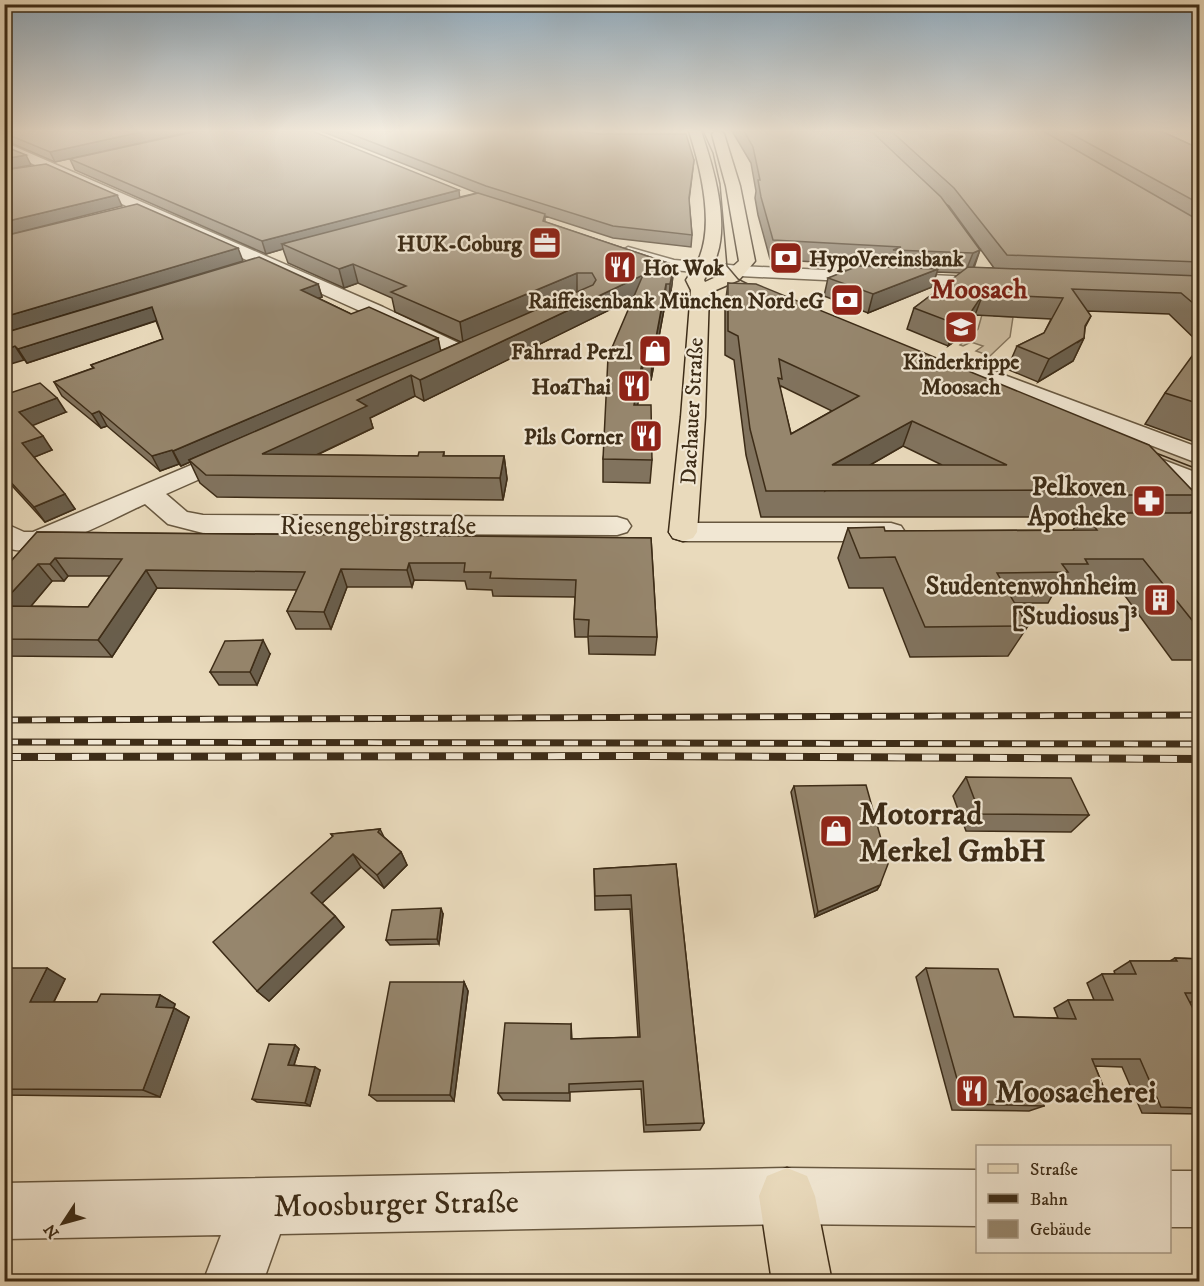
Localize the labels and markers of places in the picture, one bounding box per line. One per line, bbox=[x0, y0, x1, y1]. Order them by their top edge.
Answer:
office icon: HUK-Coburg bbox=[527, 225, 563, 261]
place label: HUK-Coburg bbox=[397, 231, 523, 258]
bank icon: HypoVereinsbank bbox=[768, 240, 804, 276]
place label: HypoVereinsbank bbox=[809, 246, 965, 273]
restaurant icon: Hot Wok bbox=[602, 249, 638, 285]
place label: Hot Wok bbox=[643, 255, 725, 282]
bank icon: Raiffeisenbank München Nord eG bbox=[829, 282, 865, 318]
place label: Raiffeisenbank München Nord eG bbox=[528, 288, 825, 315]
school or university icon: Kinderkrippe Moosach bbox=[943, 309, 979, 345]
shop icon: Fahrrad Perzl bbox=[637, 333, 673, 369]
place label: Fahrrad Perzl bbox=[511, 339, 632, 366]
place label: Kinderkrippe Moosach bbox=[903, 349, 1019, 401]
restaurant icon: HoaThai bbox=[616, 368, 652, 404]
place label: HoaThai bbox=[532, 374, 611, 401]
restaurant icon: Pils Corner bbox=[628, 418, 664, 454]
place label: Pils Corner bbox=[524, 424, 624, 451]
place label: Pelkoven Apotheke bbox=[1027, 471, 1126, 534]
pharmacy icon: Pelkoven Apotheke bbox=[1131, 483, 1167, 519]
place label: Studentenwohnheim [Studiosus]³ bbox=[926, 570, 1137, 633]
building icon: Studentenwohnheim [Studiosus]³ bbox=[1142, 582, 1178, 618]
place label: Motorrad Merkel GmbH bbox=[859, 795, 1046, 872]
shop icon: Motorrad Merkel GmbH bbox=[818, 813, 854, 849]
restaurant icon: Moosacherei bbox=[954, 1073, 990, 1109]
place label: Moosacherei bbox=[995, 1073, 1156, 1113]

